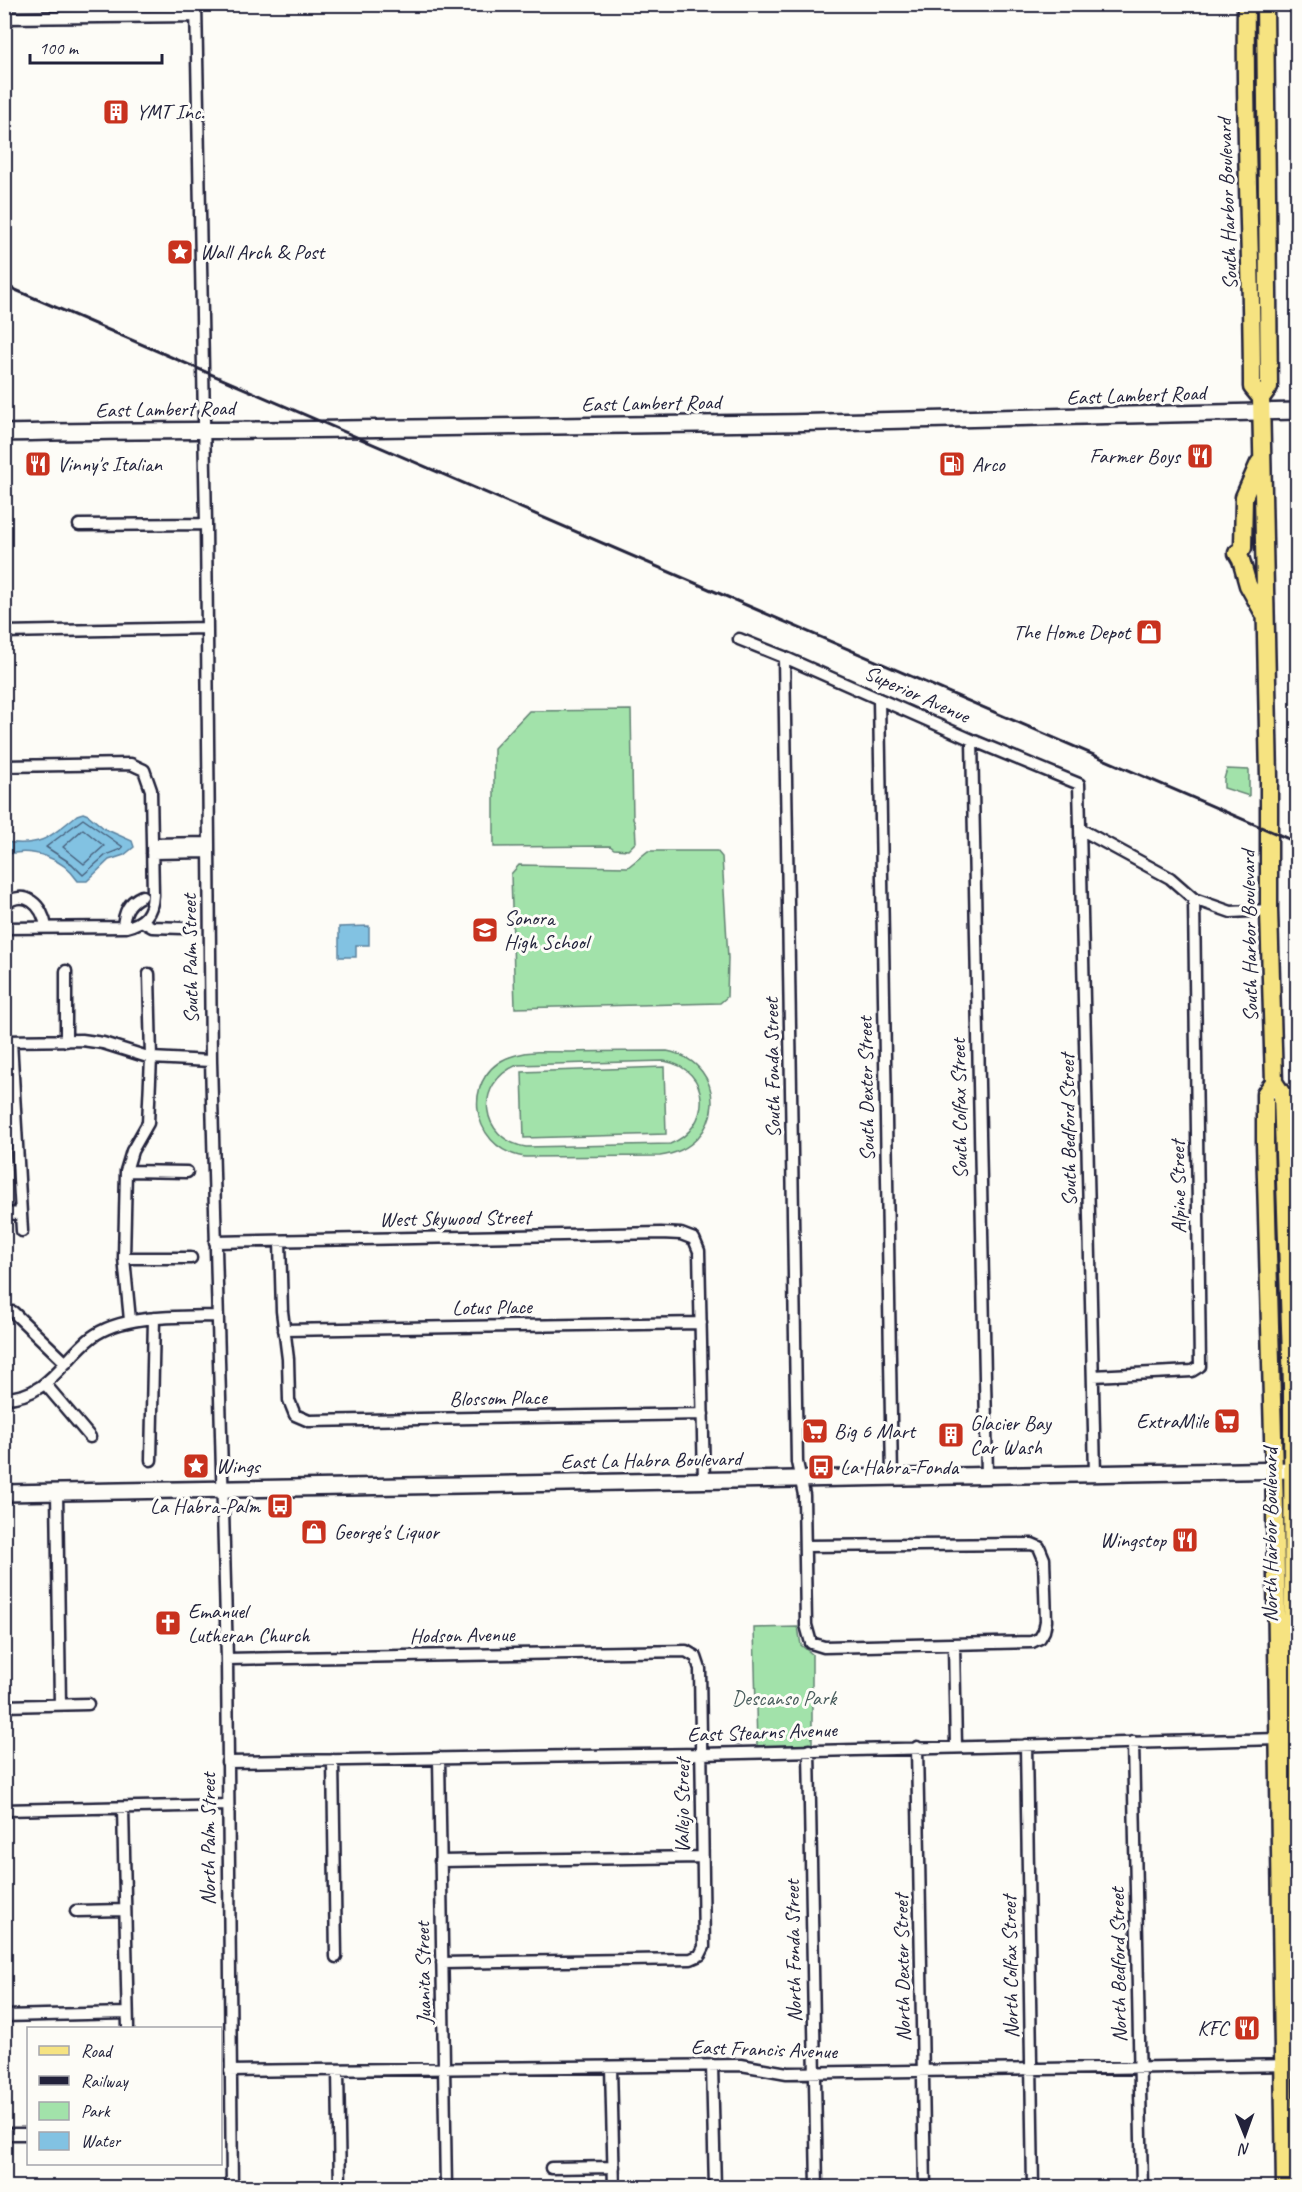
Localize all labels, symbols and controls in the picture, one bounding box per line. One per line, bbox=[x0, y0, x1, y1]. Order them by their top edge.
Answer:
scale bar bbox=[30, 27, 162, 65]
text: 100 m bbox=[39, 37, 80, 59]
building icon: YMT Inc. bbox=[101, 97, 131, 127]
place label: YMT Inc. bbox=[136, 99, 205, 125]
street label: South Harbor Boulevard bbox=[1211, 115, 1243, 290]
place icon: Wall Arch & Post bbox=[165, 237, 195, 267]
place label: Wall Arch & Post bbox=[200, 239, 326, 265]
street label: East Lambert Road bbox=[1066, 379, 1210, 410]
street label: East Lambert Road bbox=[581, 389, 725, 417]
street label: East Lambert Road bbox=[95, 395, 239, 423]
restaurant icon: Farmer Boys bbox=[1185, 441, 1215, 471]
place label: Farmer Boys bbox=[1089, 443, 1182, 469]
restaurant icon: Vinny's Italian bbox=[23, 449, 53, 479]
fuel station icon: Arco bbox=[937, 449, 967, 479]
place label: Vinny's Italian bbox=[57, 451, 163, 477]
place label: Arco bbox=[972, 451, 1006, 477]
shop icon: The Home Depot bbox=[1134, 617, 1164, 647]
place label: The Home Depot bbox=[1013, 619, 1132, 645]
street label: Superior Avenue bbox=[860, 659, 975, 730]
street label: South Harbor Boulevard bbox=[1234, 847, 1263, 1022]
street label: South Palm Street bbox=[176, 892, 204, 1024]
place label: Sonora High School bbox=[504, 905, 592, 955]
school or university icon: Sonora High School bbox=[470, 915, 500, 945]
street label: South Fonda Street bbox=[758, 996, 786, 1138]
street label: South Dexter Street bbox=[852, 1014, 880, 1162]
street label: South Colfax Street bbox=[945, 1036, 973, 1179]
street label: South Bedford Street bbox=[1054, 1050, 1082, 1207]
street label: Alpine Street bbox=[1164, 1137, 1192, 1234]
street label: West Skywood Street bbox=[379, 1204, 534, 1232]
street label: Lotus Place bbox=[452, 1293, 534, 1321]
street label: Blossom Place bbox=[449, 1384, 549, 1412]
supermarket icon: ExtraMile bbox=[1212, 1406, 1242, 1436]
place label: ExtraMile bbox=[1136, 1408, 1209, 1434]
place label: Glacier Bay Car Wash bbox=[970, 1410, 1053, 1460]
supermarket icon: Big 6 Mart bbox=[800, 1416, 830, 1446]
place label: Big 6 Mart bbox=[834, 1418, 917, 1444]
building icon: Glacier Bay Car Wash bbox=[936, 1420, 966, 1450]
street label: North Harbor Boulevard bbox=[1257, 1444, 1283, 1622]
street label: East La Habra Boulevard bbox=[560, 1445, 744, 1475]
place icon: Wings bbox=[181, 1451, 211, 1481]
bus stop icon: La Habra-Fonda bbox=[806, 1452, 836, 1482]
place label: Wings bbox=[216, 1453, 262, 1479]
place label: La Habra-Fonda bbox=[840, 1454, 960, 1480]
bus stop icon: La Habra-Palm bbox=[265, 1491, 295, 1521]
place label: La Habra-Palm bbox=[150, 1493, 261, 1519]
shop icon: George's Liquor bbox=[299, 1517, 329, 1547]
place label: George's Liquor bbox=[334, 1519, 440, 1545]
restaurant icon: Wingstop bbox=[1170, 1525, 1200, 1555]
place label: Wingstop bbox=[1100, 1527, 1167, 1553]
place label: Emanuel Lutheran Church bbox=[188, 1598, 311, 1648]
church icon: Emanuel Lutheran Church bbox=[153, 1608, 183, 1638]
street label: Hodson Avenue bbox=[409, 1621, 516, 1649]
park label: Descanso Park bbox=[732, 1685, 838, 1711]
street label: East Stearns Avenue bbox=[687, 1716, 838, 1748]
street label: Vallejo Street bbox=[669, 1756, 695, 1853]
street label: North Palm Street bbox=[195, 1771, 221, 1905]
street label: North Fonda Street bbox=[779, 1878, 807, 2022]
street label: North Bedford Street bbox=[1104, 1885, 1132, 2043]
street label: North Dexter Street bbox=[888, 1891, 916, 2042]
street label: North Colfax Street bbox=[996, 1892, 1024, 2039]
street label: Juanita Street bbox=[409, 1920, 437, 2025]
restaurant icon: KFC bbox=[1232, 2013, 1262, 2043]
place label: KFC bbox=[1197, 2015, 1231, 2041]
legend bbox=[27, 2027, 222, 2165]
street label: East Francis Avenue bbox=[690, 2033, 839, 2065]
text: Road bbox=[81, 2040, 114, 2062]
text: Railway bbox=[81, 2070, 129, 2092]
text: Park bbox=[81, 2100, 111, 2122]
north arrow bbox=[1215, 2105, 1275, 2165]
text: Water bbox=[81, 2130, 122, 2152]
text: N bbox=[1237, 2139, 1250, 2159]

